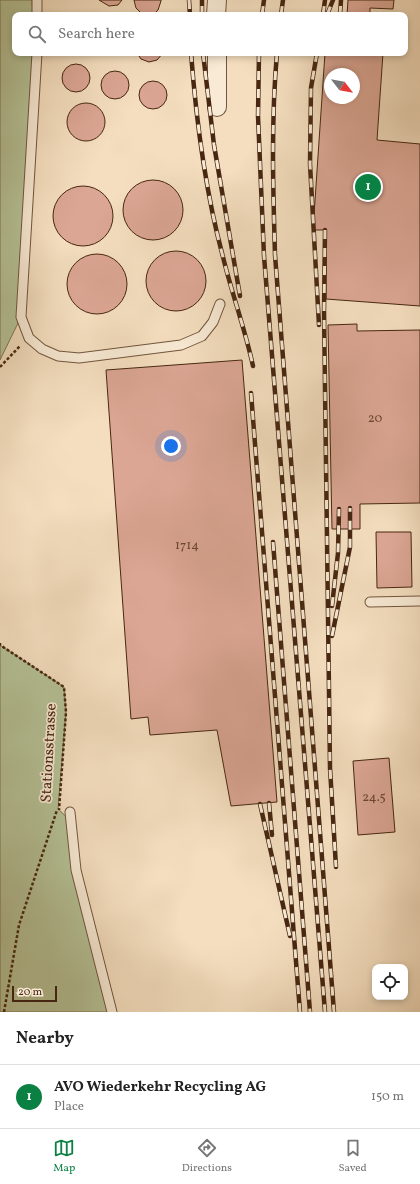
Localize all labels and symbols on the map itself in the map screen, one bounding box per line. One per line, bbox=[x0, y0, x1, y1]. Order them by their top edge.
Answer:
north arrow bbox=[324, 68, 360, 104]
pin: 1 bbox=[355, 172, 381, 202]
house number: 20 bbox=[368, 410, 383, 428]
your location bbox=[161, 436, 181, 456]
house number: 1714 bbox=[175, 537, 199, 555]
street label: Stationsstrasse bbox=[36, 703, 63, 803]
house number: 24.5 bbox=[362, 789, 386, 807]
scale bar bbox=[12, 984, 57, 1003]

